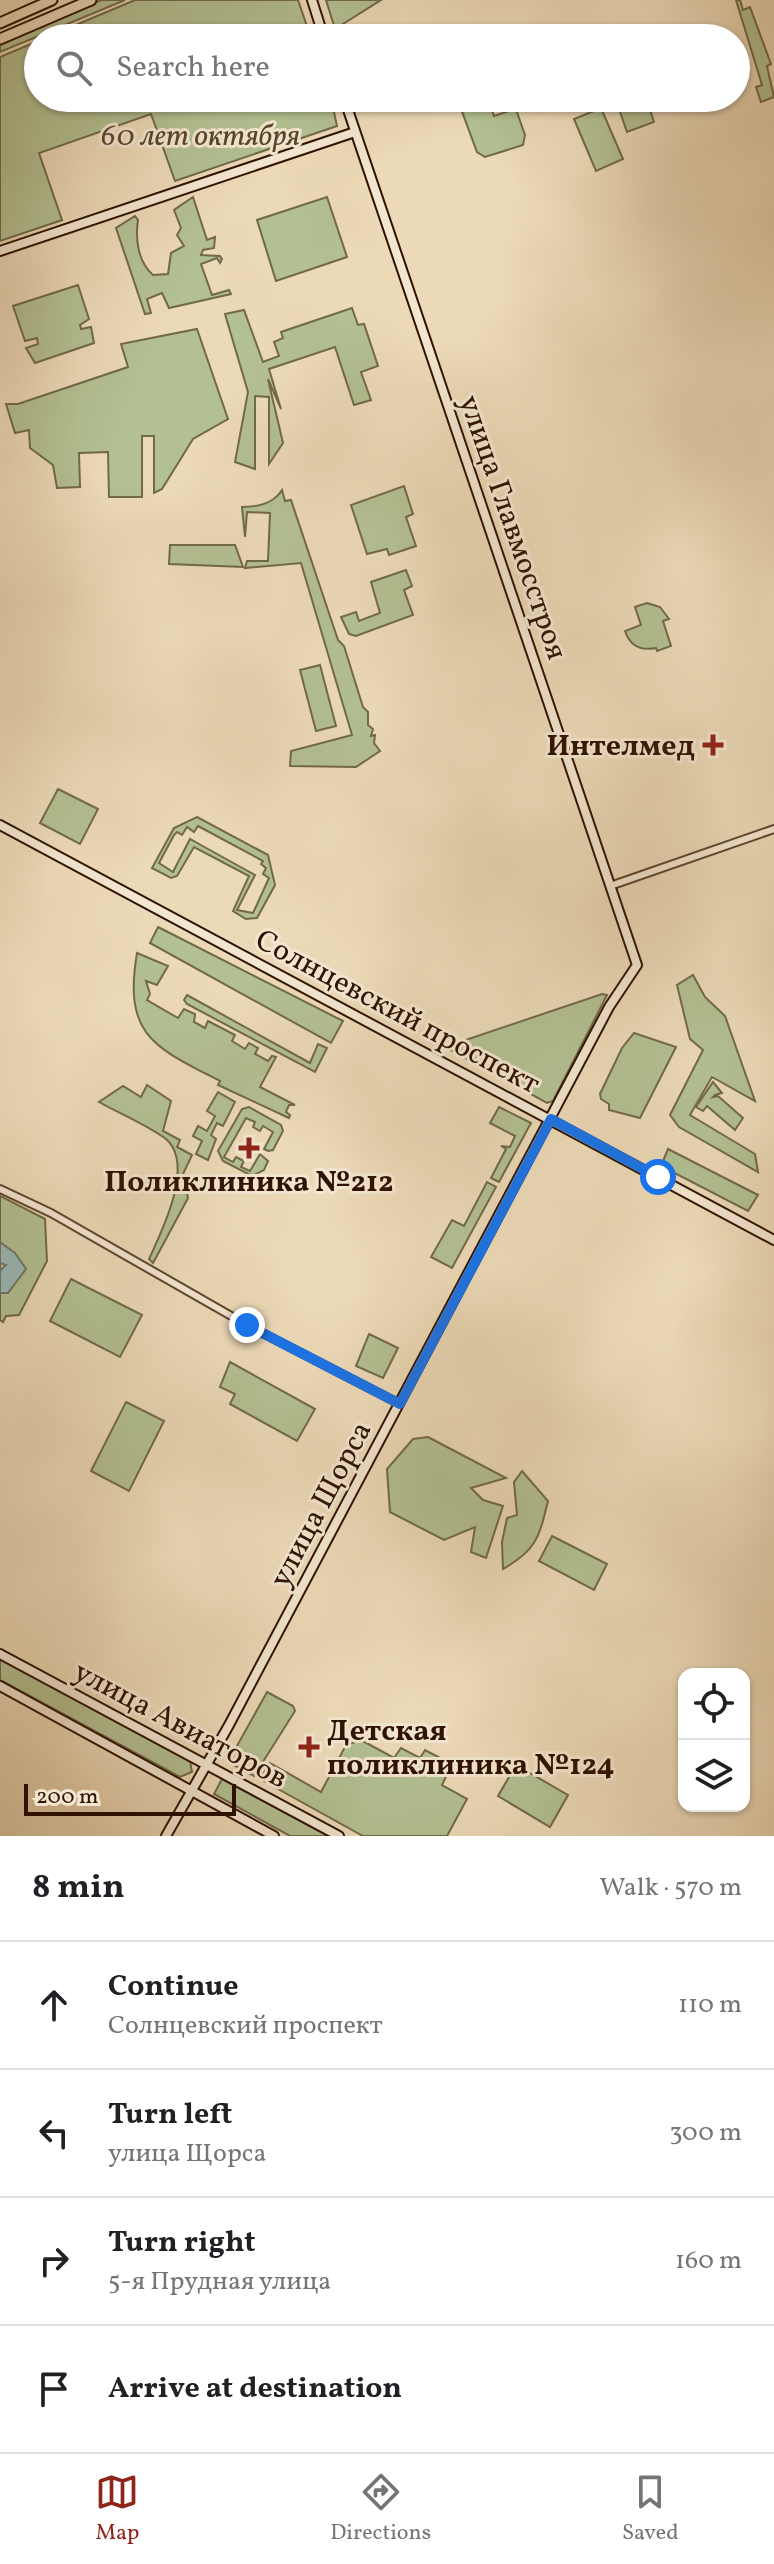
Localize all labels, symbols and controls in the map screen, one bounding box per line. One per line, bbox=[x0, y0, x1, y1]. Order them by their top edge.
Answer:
search box bbox=[24, 24, 750, 112]
icon: search bbox=[52, 46, 96, 90]
text: Search here bbox=[116, 47, 270, 89]
park label: 60 лет октября bbox=[100, 116, 300, 158]
street label: улица Главмосстроя bbox=[447, 390, 577, 665]
place label: Интелмед bbox=[547, 726, 695, 768]
marker: Интелмед bbox=[702, 734, 724, 756]
street label: Солнцевский проспект bbox=[247, 920, 547, 1106]
marker: Поликлиника №212 bbox=[238, 1137, 260, 1159]
route start bbox=[640, 1159, 676, 1195]
place label: Поликлиника №212 bbox=[104, 1162, 394, 1204]
route end bbox=[229, 1307, 265, 1343]
street label: улица Щорса bbox=[260, 1414, 383, 1595]
street label: улица Авиаторов bbox=[66, 1652, 295, 1800]
map controls bbox=[678, 1668, 750, 1812]
button: locate bbox=[678, 1668, 750, 1740]
place label: Детская поликлиника №124 bbox=[327, 1711, 615, 1787]
marker: Детская поликлиника №124 bbox=[298, 1736, 320, 1758]
button: layers bbox=[678, 1740, 750, 1812]
scale bar bbox=[24, 1780, 236, 1816]
text: 200 m bbox=[36, 1782, 98, 1813]
text: 8 min bbox=[32, 1865, 125, 1912]
text: Walk · 570 m bbox=[599, 1870, 742, 1906]
text: Continue bbox=[108, 1966, 239, 2008]
icon: ahead bbox=[32, 1983, 76, 2027]
text: 110 m bbox=[678, 1987, 742, 2023]
text: Солнцевский проспект bbox=[108, 2008, 383, 2044]
text: Turn left bbox=[108, 2094, 232, 2136]
icon: left bbox=[32, 2111, 76, 2155]
text: 300 m bbox=[669, 2115, 742, 2151]
text: улица Щорса bbox=[108, 2136, 266, 2172]
text: Turn right bbox=[108, 2222, 256, 2264]
icon: right bbox=[32, 2239, 76, 2283]
text: 160 m bbox=[675, 2243, 742, 2279]
text: 5-я Прудная улица bbox=[108, 2264, 331, 2300]
icon: arrive bbox=[32, 2367, 76, 2411]
text: Arrive at destination bbox=[108, 2368, 402, 2410]
tab: Map bbox=[95, 2470, 139, 2549]
tab: Directions bbox=[330, 2470, 431, 2549]
tab: Saved bbox=[622, 2470, 679, 2549]

